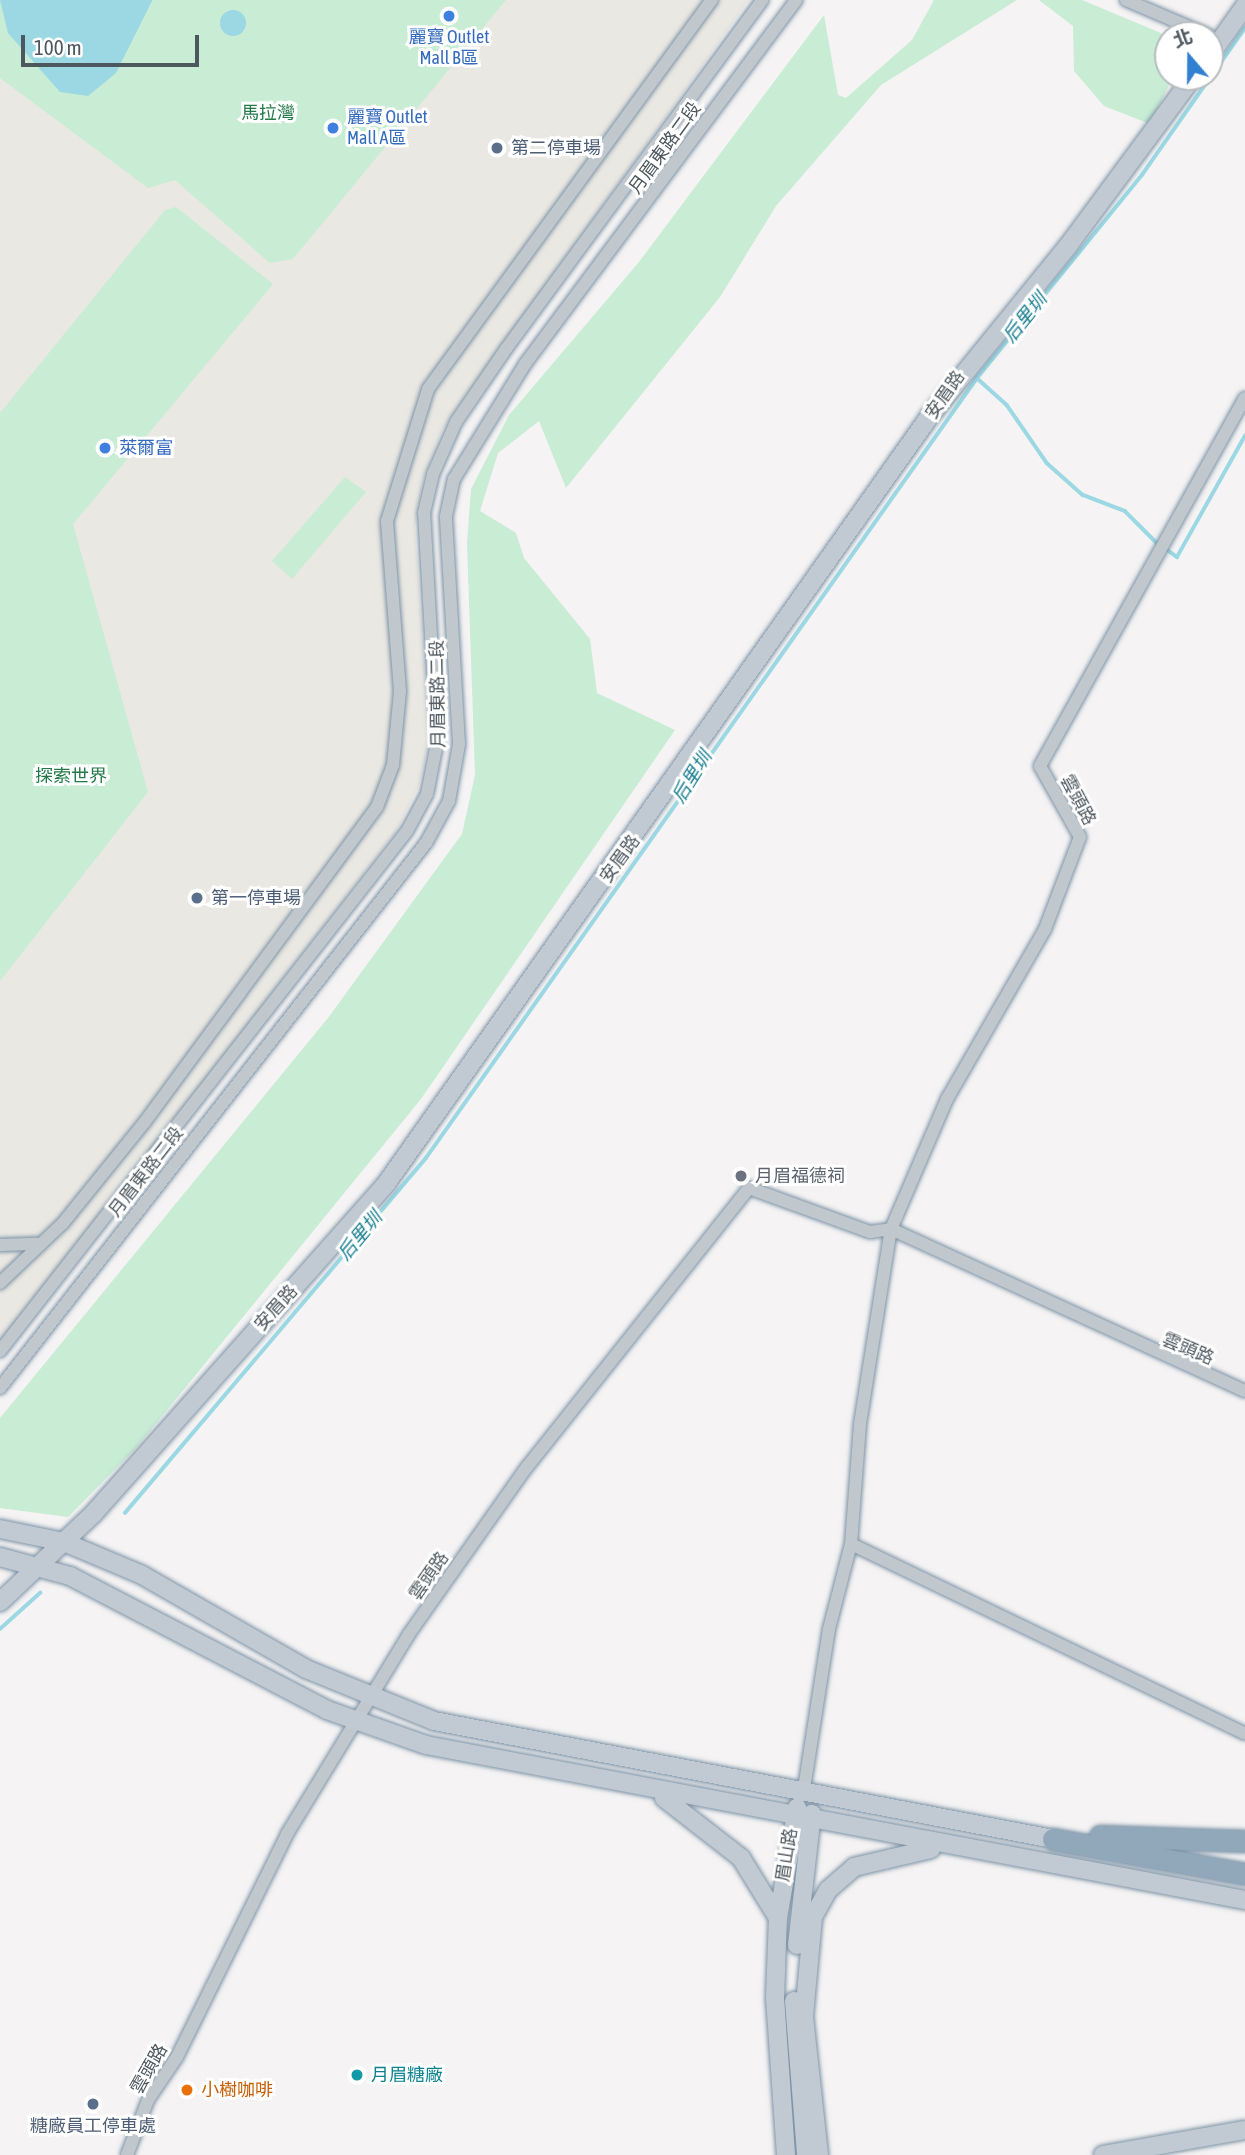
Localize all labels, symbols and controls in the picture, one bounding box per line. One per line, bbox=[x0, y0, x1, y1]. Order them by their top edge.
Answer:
marker: 麗寶 Outlet Mall B區 bbox=[441, 8, 457, 24]
scale bar bbox=[24, 21, 203, 65]
north arrow bbox=[1154, 21, 1224, 91]
text: 北 bbox=[1170, 25, 1195, 52]
place label: 麗寶 Outlet Mall B區 bbox=[409, 27, 489, 70]
text: 100 m bbox=[34, 35, 82, 59]
street label: 月眉東路二段 bbox=[625, 98, 705, 198]
park label: 馬拉灣 bbox=[241, 102, 295, 124]
place label: 麗寶 Outlet Mall A區 bbox=[347, 107, 428, 150]
marker: 麗寶 Outlet Mall A區 bbox=[325, 120, 341, 136]
place label: 第二停車場 bbox=[511, 137, 601, 159]
marker: 第二停車場 bbox=[489, 140, 505, 156]
water label: 后里圳 bbox=[998, 289, 1052, 347]
street label: 安眉路 bbox=[921, 367, 969, 423]
place label: 萊爾富 bbox=[119, 437, 173, 459]
marker: 萊爾富 bbox=[97, 440, 113, 456]
street label: 月眉東路二段 bbox=[426, 640, 450, 748]
water label: 后里圳 bbox=[667, 747, 717, 807]
park label: 探索世界 bbox=[35, 765, 107, 787]
street label: 雲頭路 bbox=[1056, 771, 1100, 829]
street label: 安眉路 bbox=[595, 831, 645, 887]
place label: 第一停車場 bbox=[211, 887, 301, 909]
marker: 第一停車場 bbox=[189, 890, 205, 906]
street label: 月眉東路二段 bbox=[104, 1123, 188, 1221]
place label: 月眉福德祠 bbox=[755, 1165, 845, 1187]
marker: 月眉福德祠 bbox=[733, 1168, 749, 1184]
water label: 后里圳 bbox=[333, 1207, 387, 1265]
street label: 安眉路 bbox=[250, 1281, 302, 1335]
street label: 雲頭路 bbox=[1159, 1329, 1217, 1369]
street label: 雲頭路 bbox=[405, 1548, 453, 1604]
street label: 眉山路 bbox=[772, 1827, 802, 1883]
street label: 雲頭路 bbox=[126, 2040, 172, 2098]
place label: 月眉糖廠 bbox=[371, 2064, 443, 2086]
marker: 月眉糖廠 bbox=[349, 2067, 365, 2083]
place label: 小樹咖啡 bbox=[201, 2079, 273, 2101]
marker: 小樹咖啡 bbox=[179, 2082, 195, 2098]
marker: 糖廠員工停車處 bbox=[85, 2096, 101, 2112]
place label: 糖廠員工停車處 bbox=[30, 2115, 156, 2137]

